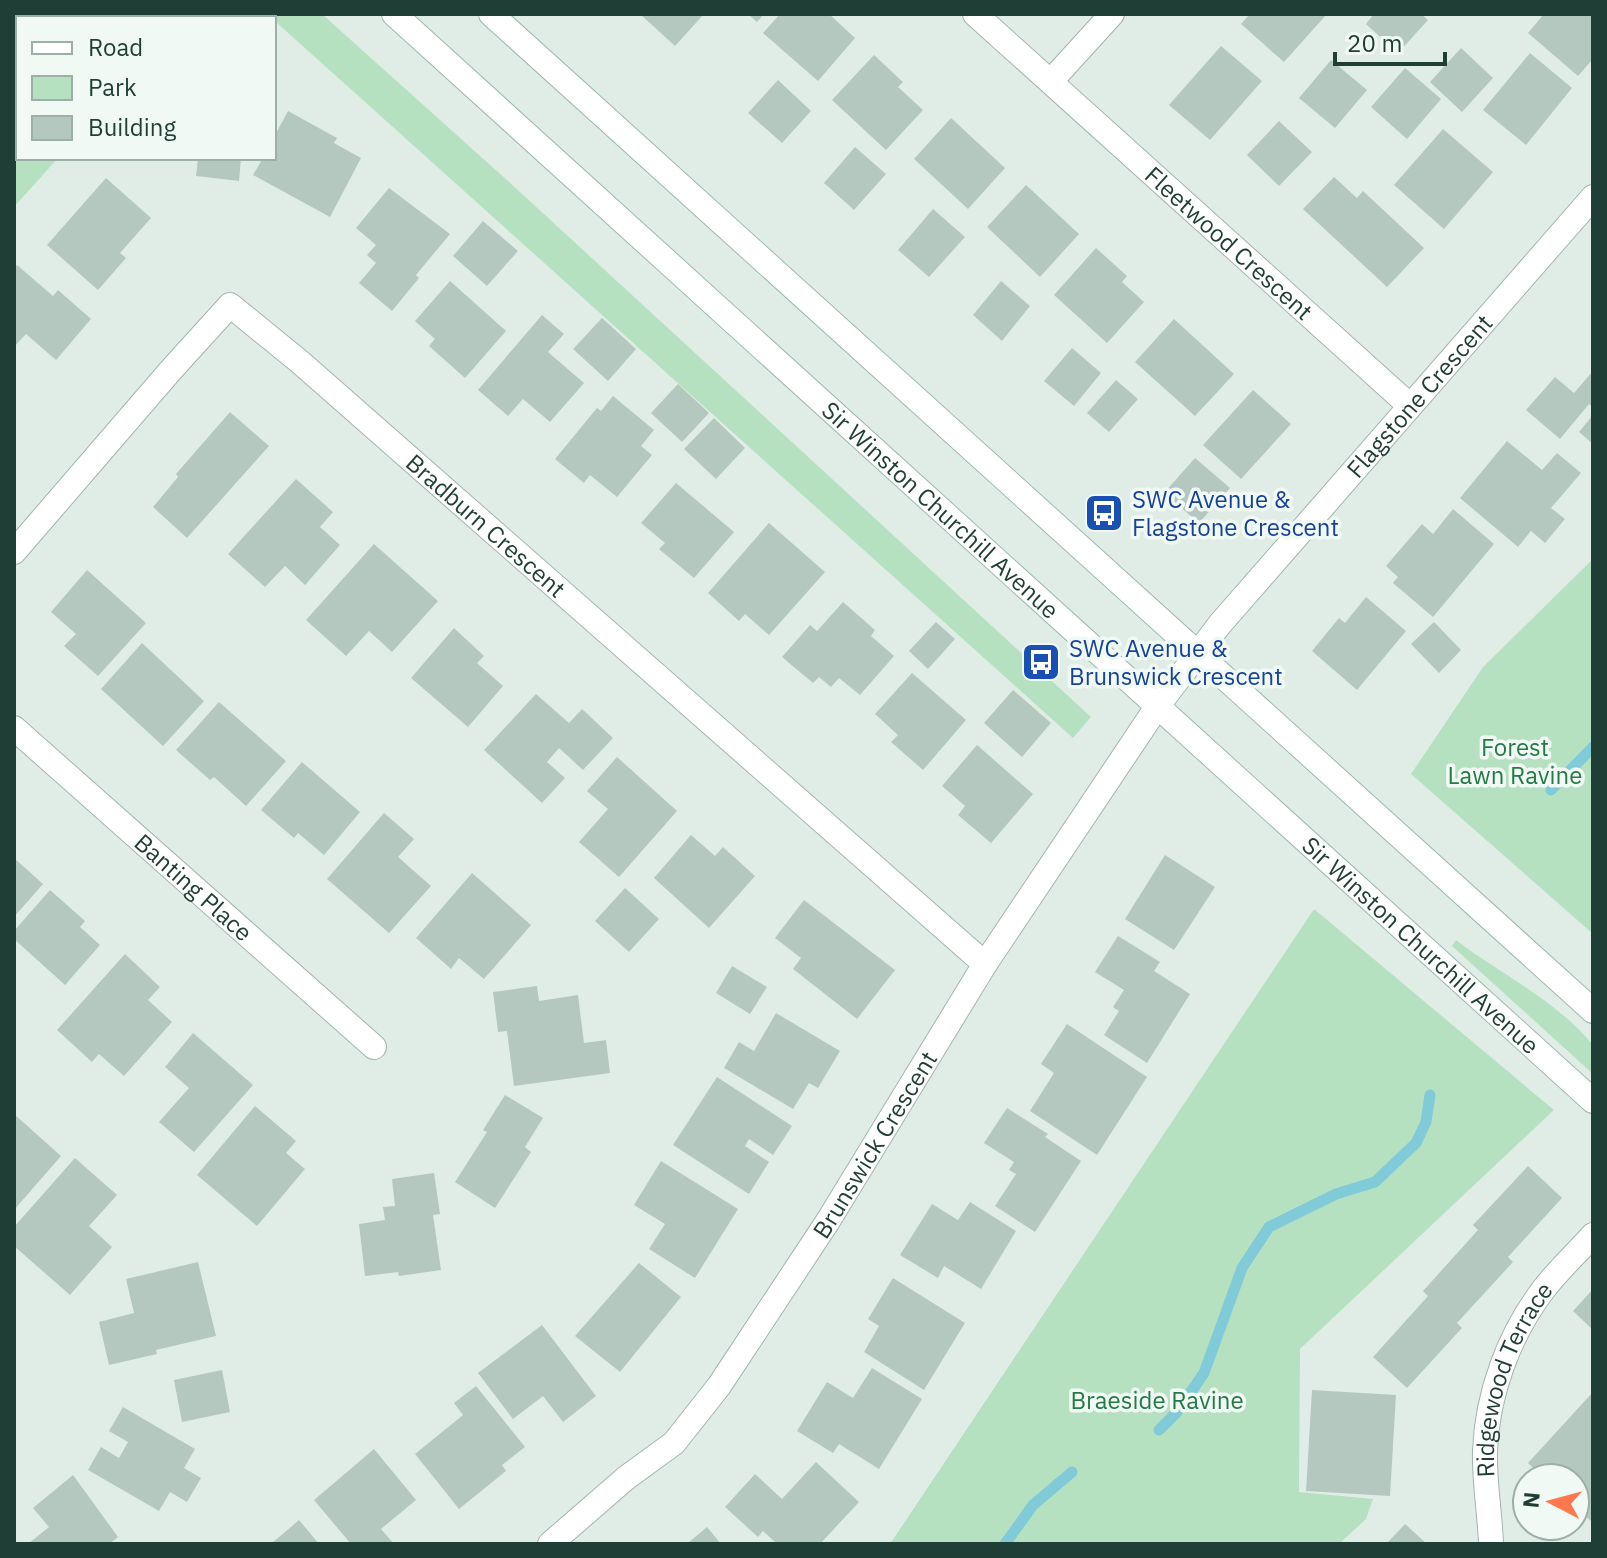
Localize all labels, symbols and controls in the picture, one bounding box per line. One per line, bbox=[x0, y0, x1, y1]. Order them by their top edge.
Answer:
legend bbox=[16, 16, 276, 160]
scale bar bbox=[1335, 16, 1445, 66]
text: 20 m bbox=[1347, 27, 1402, 59]
text: Road bbox=[88, 31, 143, 63]
text: Park bbox=[88, 71, 137, 103]
text: Building bbox=[88, 111, 176, 143]
street label: Fleetwood Crescent bbox=[1138, 159, 1320, 327]
street label: Flagstone Crescent bbox=[1339, 307, 1499, 484]
street label: Sir Winston Churchill Avenue bbox=[815, 394, 1066, 625]
street label: Bradburn Crescent bbox=[399, 447, 573, 604]
place label: SWC Avenue & Flagstone Crescent bbox=[1132, 483, 1339, 543]
bus stop icon: SWC Avenue & Flagstone Crescent bbox=[1083, 492, 1125, 534]
place label: SWC Avenue & Brunswick Crescent bbox=[1069, 632, 1283, 692]
bus stop icon: SWC Avenue & Brunswick Crescent bbox=[1020, 641, 1062, 683]
park label: Forest Lawn Ravine bbox=[1448, 731, 1582, 791]
street label: Banting Place bbox=[128, 826, 259, 948]
street label: Sir Winston Churchill Avenue bbox=[1295, 829, 1546, 1061]
street label: Brunswick Crescent bbox=[805, 1045, 944, 1244]
street label: Ridgewood Terrace bbox=[1469, 1275, 1560, 1478]
park label: Braeside Ravine bbox=[1070, 1384, 1244, 1416]
north arrow bbox=[1511, 1462, 1591, 1542]
text: N bbox=[1515, 1490, 1546, 1509]

